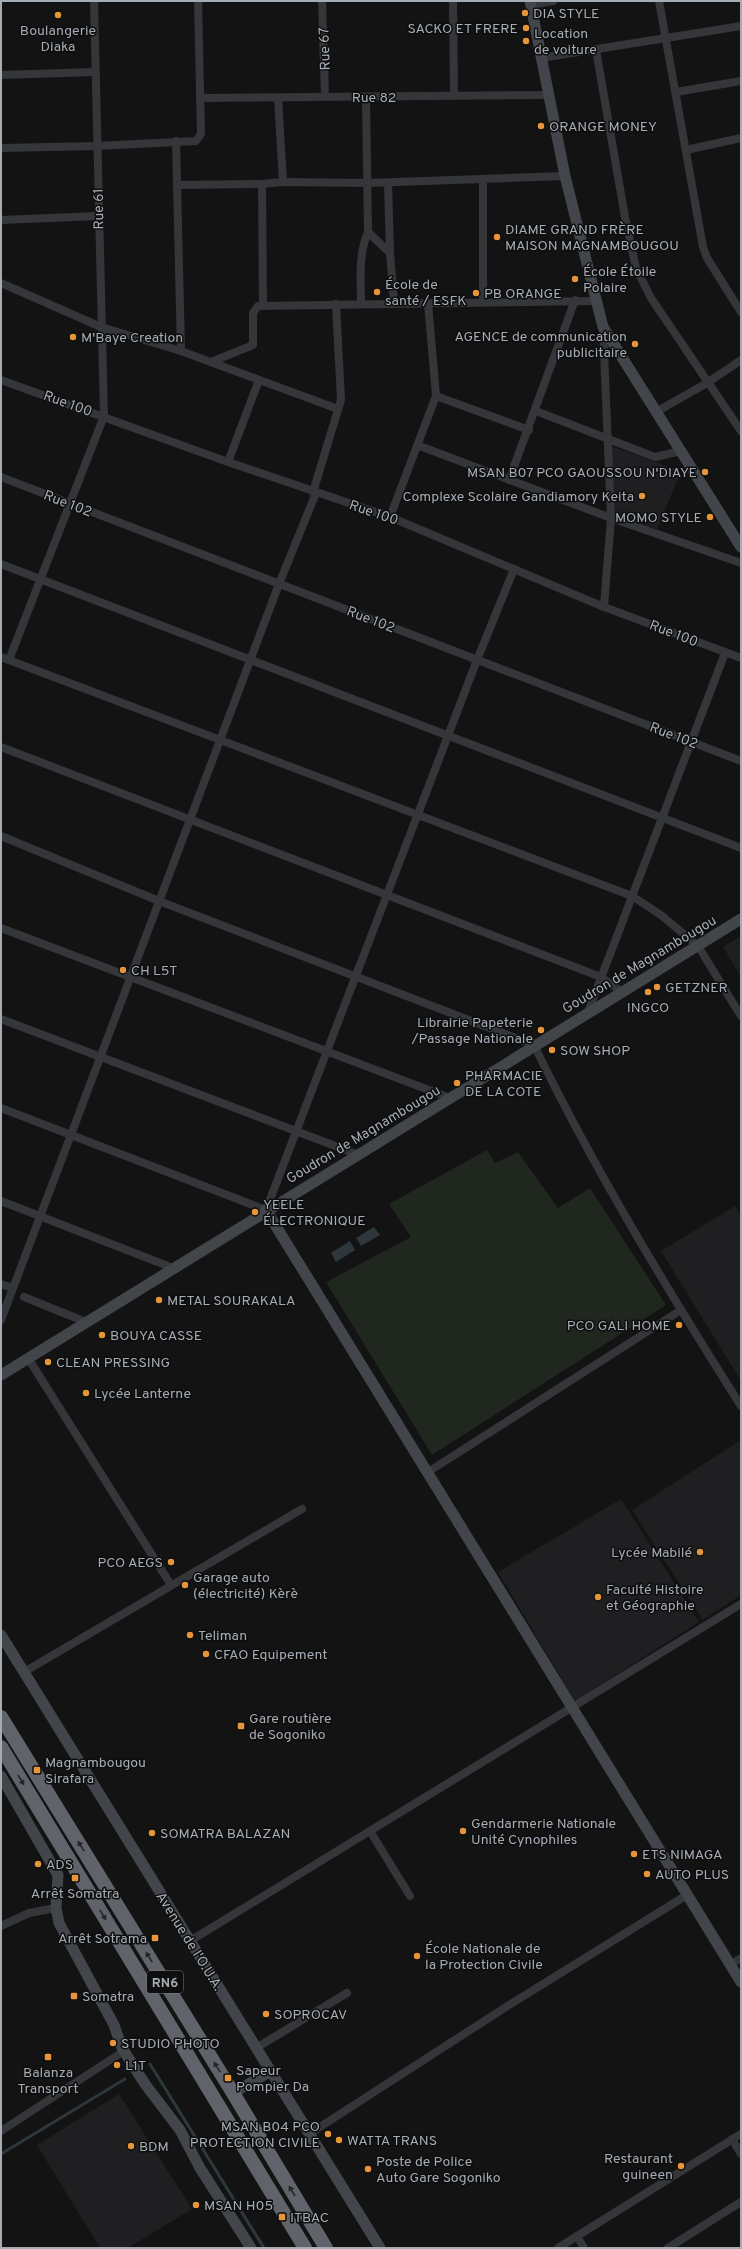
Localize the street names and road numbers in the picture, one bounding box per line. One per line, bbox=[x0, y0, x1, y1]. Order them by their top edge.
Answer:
street label: Rue 67 bbox=[316, 27, 335, 71]
street label: Rue 82 bbox=[352, 90, 396, 107]
street label: Rue 61 bbox=[91, 188, 108, 230]
street label: Rue 100 bbox=[41, 388, 94, 421]
street label: Rue 102 bbox=[41, 487, 94, 521]
street label: Rue 100 bbox=[347, 497, 400, 530]
street label: Rue 102 bbox=[344, 603, 397, 637]
street label: Rue 100 bbox=[647, 617, 700, 651]
street label: Rue 102 bbox=[647, 719, 700, 753]
street label: Goudron de Magnambougou bbox=[560, 912, 720, 1018]
street label: Goudron de Magnambougou bbox=[284, 1082, 444, 1188]
street label: Avenue de l'O.U.A. bbox=[152, 1889, 226, 1994]
road number: RN6 bbox=[147, 1971, 183, 1993]

